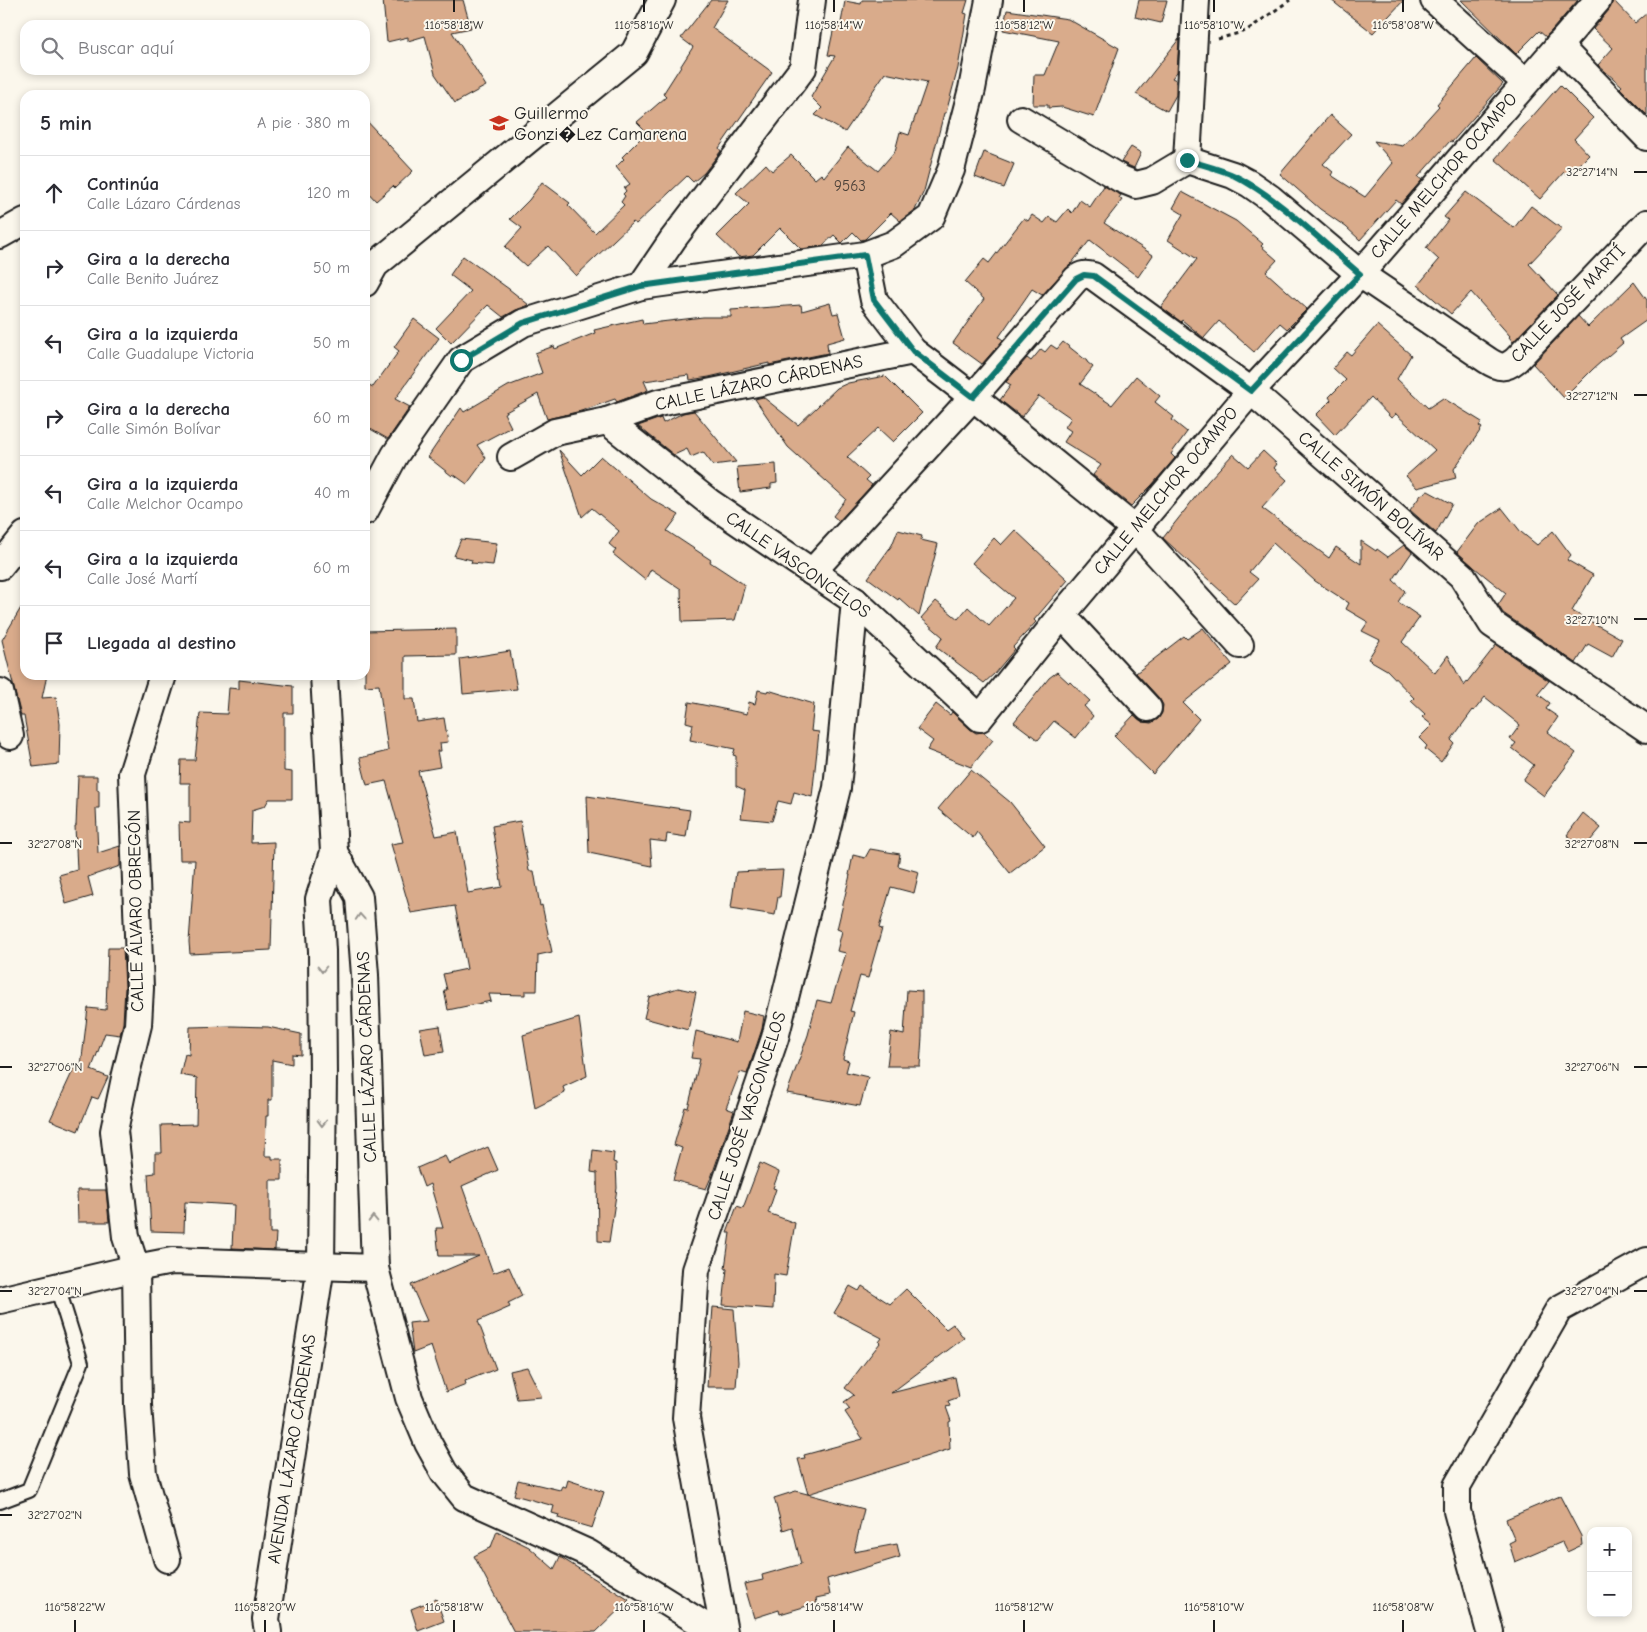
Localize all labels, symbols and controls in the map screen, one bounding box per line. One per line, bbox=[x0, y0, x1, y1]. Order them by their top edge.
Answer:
text: 116°58'18"W bbox=[425, 18, 484, 32]
text: 116°58'16"W bbox=[615, 18, 674, 32]
text: 116°58'14"W bbox=[805, 18, 864, 32]
text: 116°58'12"W bbox=[995, 18, 1054, 32]
text: 116°58'10"W bbox=[1184, 18, 1244, 32]
text: 116°58'08"W bbox=[1372, 18, 1434, 32]
search box bbox=[20, 20, 370, 75]
icon: search bbox=[38, 34, 66, 62]
text: Buscar aquí bbox=[78, 37, 174, 59]
street label: CALLE MELCHOR OCAMPO bbox=[1366, 89, 1522, 263]
place label: Guillermo Gonzi�Lez Camarena bbox=[514, 103, 687, 145]
text: 5 min bbox=[40, 111, 92, 135]
school or university icon: Guillermo Gonzi�Lez Camarena bbox=[488, 112, 510, 134]
text: A pie · 380 m bbox=[257, 114, 350, 132]
route end bbox=[1176, 149, 1199, 172]
text: 32°27'14"N bbox=[1566, 165, 1618, 179]
text: Continúa bbox=[87, 173, 159, 195]
house number: 9563 bbox=[834, 177, 866, 195]
icon: ahead bbox=[40, 179, 68, 207]
text: 120 m bbox=[307, 184, 350, 202]
text: Calle Lázaro Cárdenas bbox=[87, 195, 240, 213]
street label: CALLE JOSÉ MARTÍ bbox=[1506, 240, 1630, 367]
text: Gira a la derecha bbox=[87, 248, 230, 270]
icon: right bbox=[40, 254, 68, 282]
text: 50 m bbox=[313, 259, 350, 277]
text: Calle Benito Juárez bbox=[87, 270, 219, 288]
text: Gira a la izquierda bbox=[87, 323, 238, 345]
icon: left bbox=[40, 329, 68, 357]
text: 50 m bbox=[313, 334, 350, 352]
text: Calle Guadalupe Victoria bbox=[87, 345, 254, 363]
route start bbox=[450, 349, 473, 372]
street label: CALLE LÁZARO CÁRDENAS bbox=[653, 350, 865, 415]
text: 32°27'12"N bbox=[1566, 389, 1618, 403]
text: Gira a la derecha bbox=[87, 398, 230, 420]
street label: CALLE MELCHOR OCAMPO bbox=[1090, 403, 1242, 579]
icon: right bbox=[40, 404, 68, 432]
text: 60 m bbox=[313, 409, 350, 427]
text: Calle Simón Bolívar bbox=[87, 420, 220, 438]
street label: CALLE SIMÓN BOLÍVAR bbox=[1294, 426, 1449, 565]
text: Gira a la izquierda bbox=[87, 473, 238, 495]
icon: left bbox=[40, 479, 68, 507]
text: 40 m bbox=[314, 484, 350, 502]
text: Calle Melchor Ocampo bbox=[87, 495, 243, 513]
street label: CALLE VASCONCELOS bbox=[722, 507, 874, 623]
text: Gira a la izquierda bbox=[87, 548, 238, 570]
icon: left bbox=[40, 554, 68, 582]
text: 60 m bbox=[313, 559, 350, 577]
text: Calle José Martí bbox=[87, 570, 197, 588]
text: 32°27'10"N bbox=[1566, 613, 1618, 627]
icon: arrive bbox=[40, 629, 68, 657]
text: Llegada al destino bbox=[87, 632, 236, 654]
street label: CALLE ÁLVARO OBREGÓN bbox=[123, 810, 148, 1012]
text: 32°27'08"N bbox=[28, 837, 82, 851]
text: 32°27'08"N bbox=[1565, 837, 1619, 851]
one-way arrow bbox=[355, 912, 366, 920]
street label: CALLE LÁZARO CÁRDENAS bbox=[352, 951, 381, 1163]
one-way arrow bbox=[317, 965, 327, 973]
street label: CALLE JOSÉ VASCONCELOS bbox=[702, 1009, 791, 1223]
text: 32°27'06"N bbox=[28, 1060, 82, 1074]
text: 32°27'06"N bbox=[1565, 1060, 1619, 1074]
one-way arrow bbox=[317, 1120, 328, 1128]
one-way arrow bbox=[368, 1215, 379, 1223]
text: 32°27'04"N bbox=[28, 1284, 82, 1298]
text: 32°27'04"N bbox=[1565, 1284, 1619, 1298]
street label: AVENIDA LÁZARO CÁRDENAS bbox=[262, 1332, 321, 1565]
text: 32°27'02"N bbox=[28, 1508, 82, 1522]
map controls bbox=[1587, 1527, 1632, 1617]
button: + bbox=[1587, 1527, 1632, 1572]
button: − bbox=[1587, 1572, 1632, 1617]
text: 116°58'22"W bbox=[45, 1600, 106, 1614]
text: 116°58'20"W bbox=[234, 1600, 296, 1614]
text: 116°58'18"W bbox=[425, 1600, 484, 1614]
text: 116°58'16"W bbox=[615, 1600, 674, 1614]
text: 116°58'14"W bbox=[805, 1600, 864, 1614]
text: 116°58'12"W bbox=[995, 1600, 1054, 1614]
text: 116°58'10"W bbox=[1184, 1600, 1244, 1614]
text: 116°58'08"W bbox=[1372, 1600, 1434, 1614]

